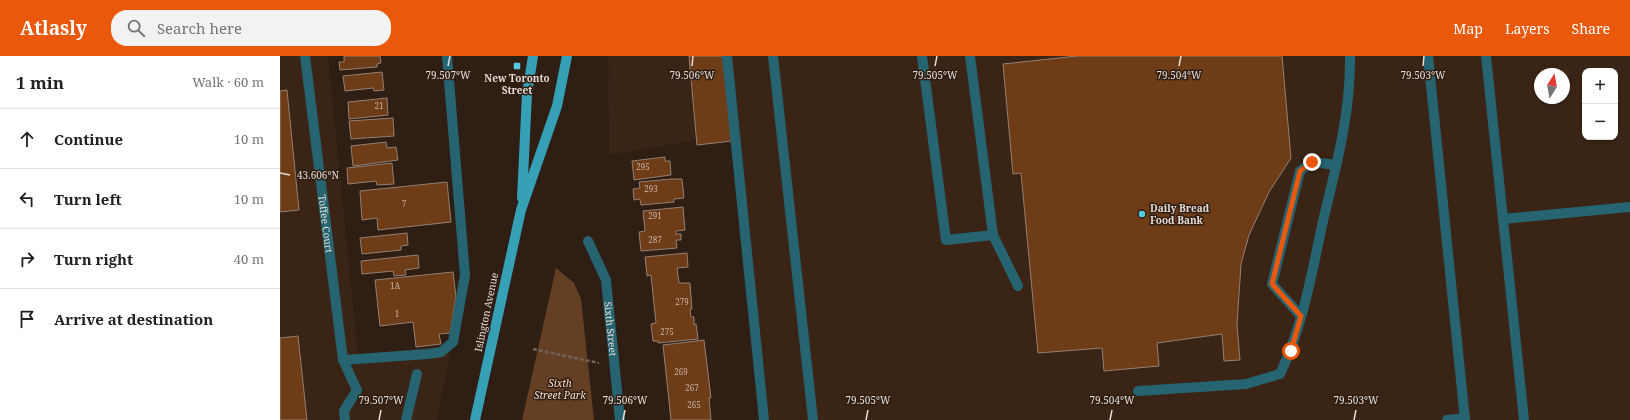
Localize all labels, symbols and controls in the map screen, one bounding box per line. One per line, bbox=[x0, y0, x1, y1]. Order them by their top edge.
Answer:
search box bbox=[111, 10, 391, 46]
text: Atlasly bbox=[20, 15, 87, 41]
icon: search bbox=[125, 17, 147, 39]
text: Search here bbox=[157, 18, 242, 38]
text: Map bbox=[1453, 19, 1483, 38]
text: Layers bbox=[1505, 19, 1550, 38]
text: Share bbox=[1572, 19, 1610, 38]
marker: New Toronto Street bbox=[512, 61, 522, 71]
text: 79.507°W bbox=[426, 68, 471, 82]
text: 79.506°W bbox=[670, 68, 715, 82]
text: 79.505°W bbox=[913, 68, 958, 82]
text: 79.504°W bbox=[1157, 68, 1202, 82]
text: 79.503°W bbox=[1401, 68, 1446, 82]
north arrow bbox=[1534, 68, 1570, 104]
map controls bbox=[1582, 68, 1618, 140]
button: + bbox=[1582, 68, 1618, 104]
text: 1 min bbox=[16, 71, 64, 94]
place label: New Toronto Street bbox=[484, 71, 550, 97]
text: Walk · 60 m bbox=[192, 73, 264, 91]
house number: 21 bbox=[375, 100, 383, 111]
button: − bbox=[1582, 104, 1618, 140]
icon: ahead bbox=[16, 128, 38, 150]
text: Continue bbox=[54, 129, 123, 149]
text: 10 m bbox=[234, 130, 264, 148]
route end bbox=[1303, 153, 1321, 171]
house number: 295 bbox=[636, 161, 650, 172]
text: 43.606°N bbox=[297, 168, 339, 182]
house number: 293 bbox=[644, 183, 658, 194]
icon: left bbox=[16, 188, 38, 210]
text: Turn left bbox=[54, 189, 122, 209]
text: 10 m bbox=[234, 190, 264, 208]
street label: Toffee Court bbox=[315, 194, 337, 254]
house number: 7 bbox=[402, 198, 407, 209]
place label: Daily Bread Food Bank bbox=[1150, 201, 1210, 227]
marker: Daily Bread Food Bank bbox=[1137, 209, 1147, 219]
house number: 291 bbox=[648, 210, 662, 221]
house number: 287 bbox=[648, 234, 662, 245]
icon: right bbox=[16, 248, 38, 270]
text: Turn right bbox=[54, 249, 133, 269]
text: 40 m bbox=[234, 250, 264, 268]
street label: Islington Avenue bbox=[471, 271, 501, 353]
house number: 1A bbox=[390, 280, 400, 291]
house number: 279 bbox=[675, 296, 689, 307]
street label: Sixth Street bbox=[601, 301, 621, 357]
icon: arrive bbox=[16, 308, 38, 330]
house number: 1 bbox=[395, 308, 399, 319]
text: Arrive at destination bbox=[54, 309, 213, 329]
house number: 275 bbox=[660, 326, 674, 337]
route start bbox=[1282, 342, 1300, 360]
house number: 269 bbox=[674, 366, 688, 377]
park label: Sixth Street Park bbox=[534, 376, 586, 402]
house number: 267 bbox=[685, 382, 699, 393]
text: 79.507°W bbox=[359, 393, 404, 407]
text: 79.506°W bbox=[603, 393, 648, 407]
text: 79.505°W bbox=[846, 393, 891, 407]
text: 79.504°W bbox=[1090, 393, 1135, 407]
text: 79.503°W bbox=[1334, 393, 1379, 407]
house number: 265 bbox=[687, 399, 701, 410]

